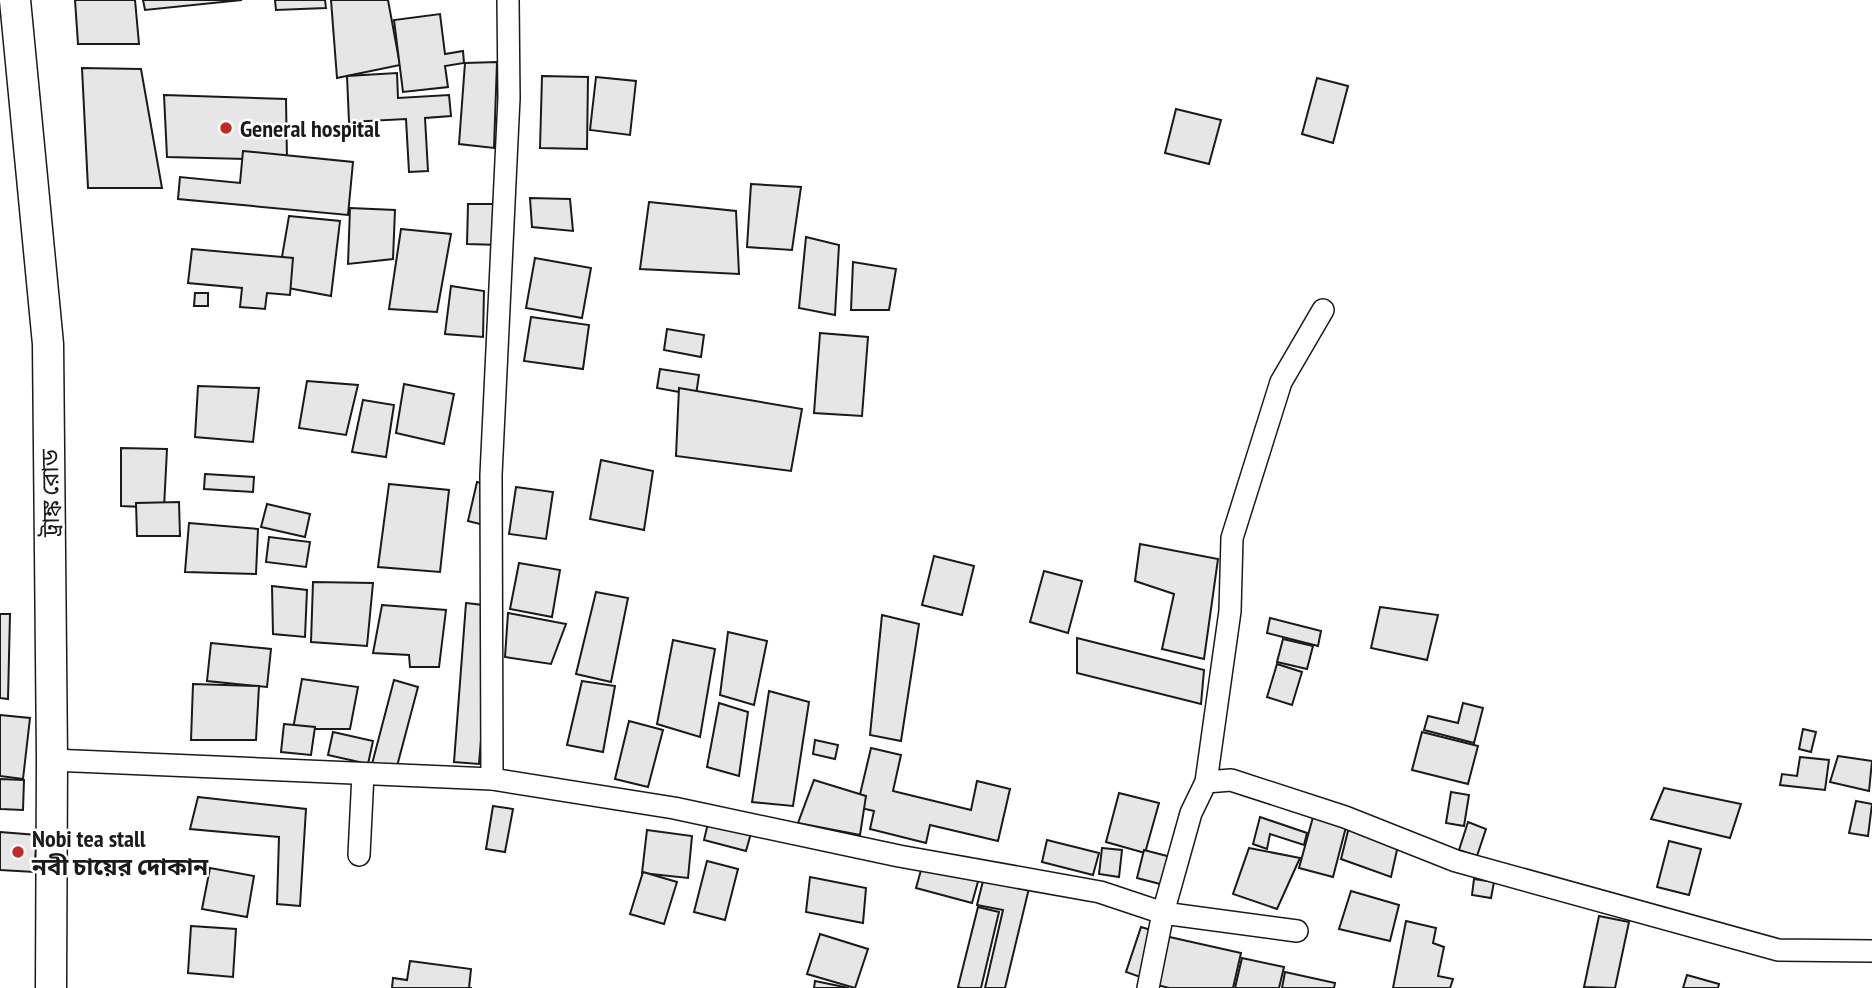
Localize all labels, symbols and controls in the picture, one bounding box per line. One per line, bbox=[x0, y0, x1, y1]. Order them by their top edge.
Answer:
place label: General hospital bbox=[240, 113, 380, 144]
marker: General hospital bbox=[218, 120, 234, 136]
street label: ট্রাঙ্ক রোড bbox=[34, 448, 66, 538]
place label: Nobi tea stall নবী চায়ের দোকান bbox=[31, 823, 209, 882]
marker: Nobi tea stall নবী চায়ের দোকান bbox=[10, 844, 26, 860]

